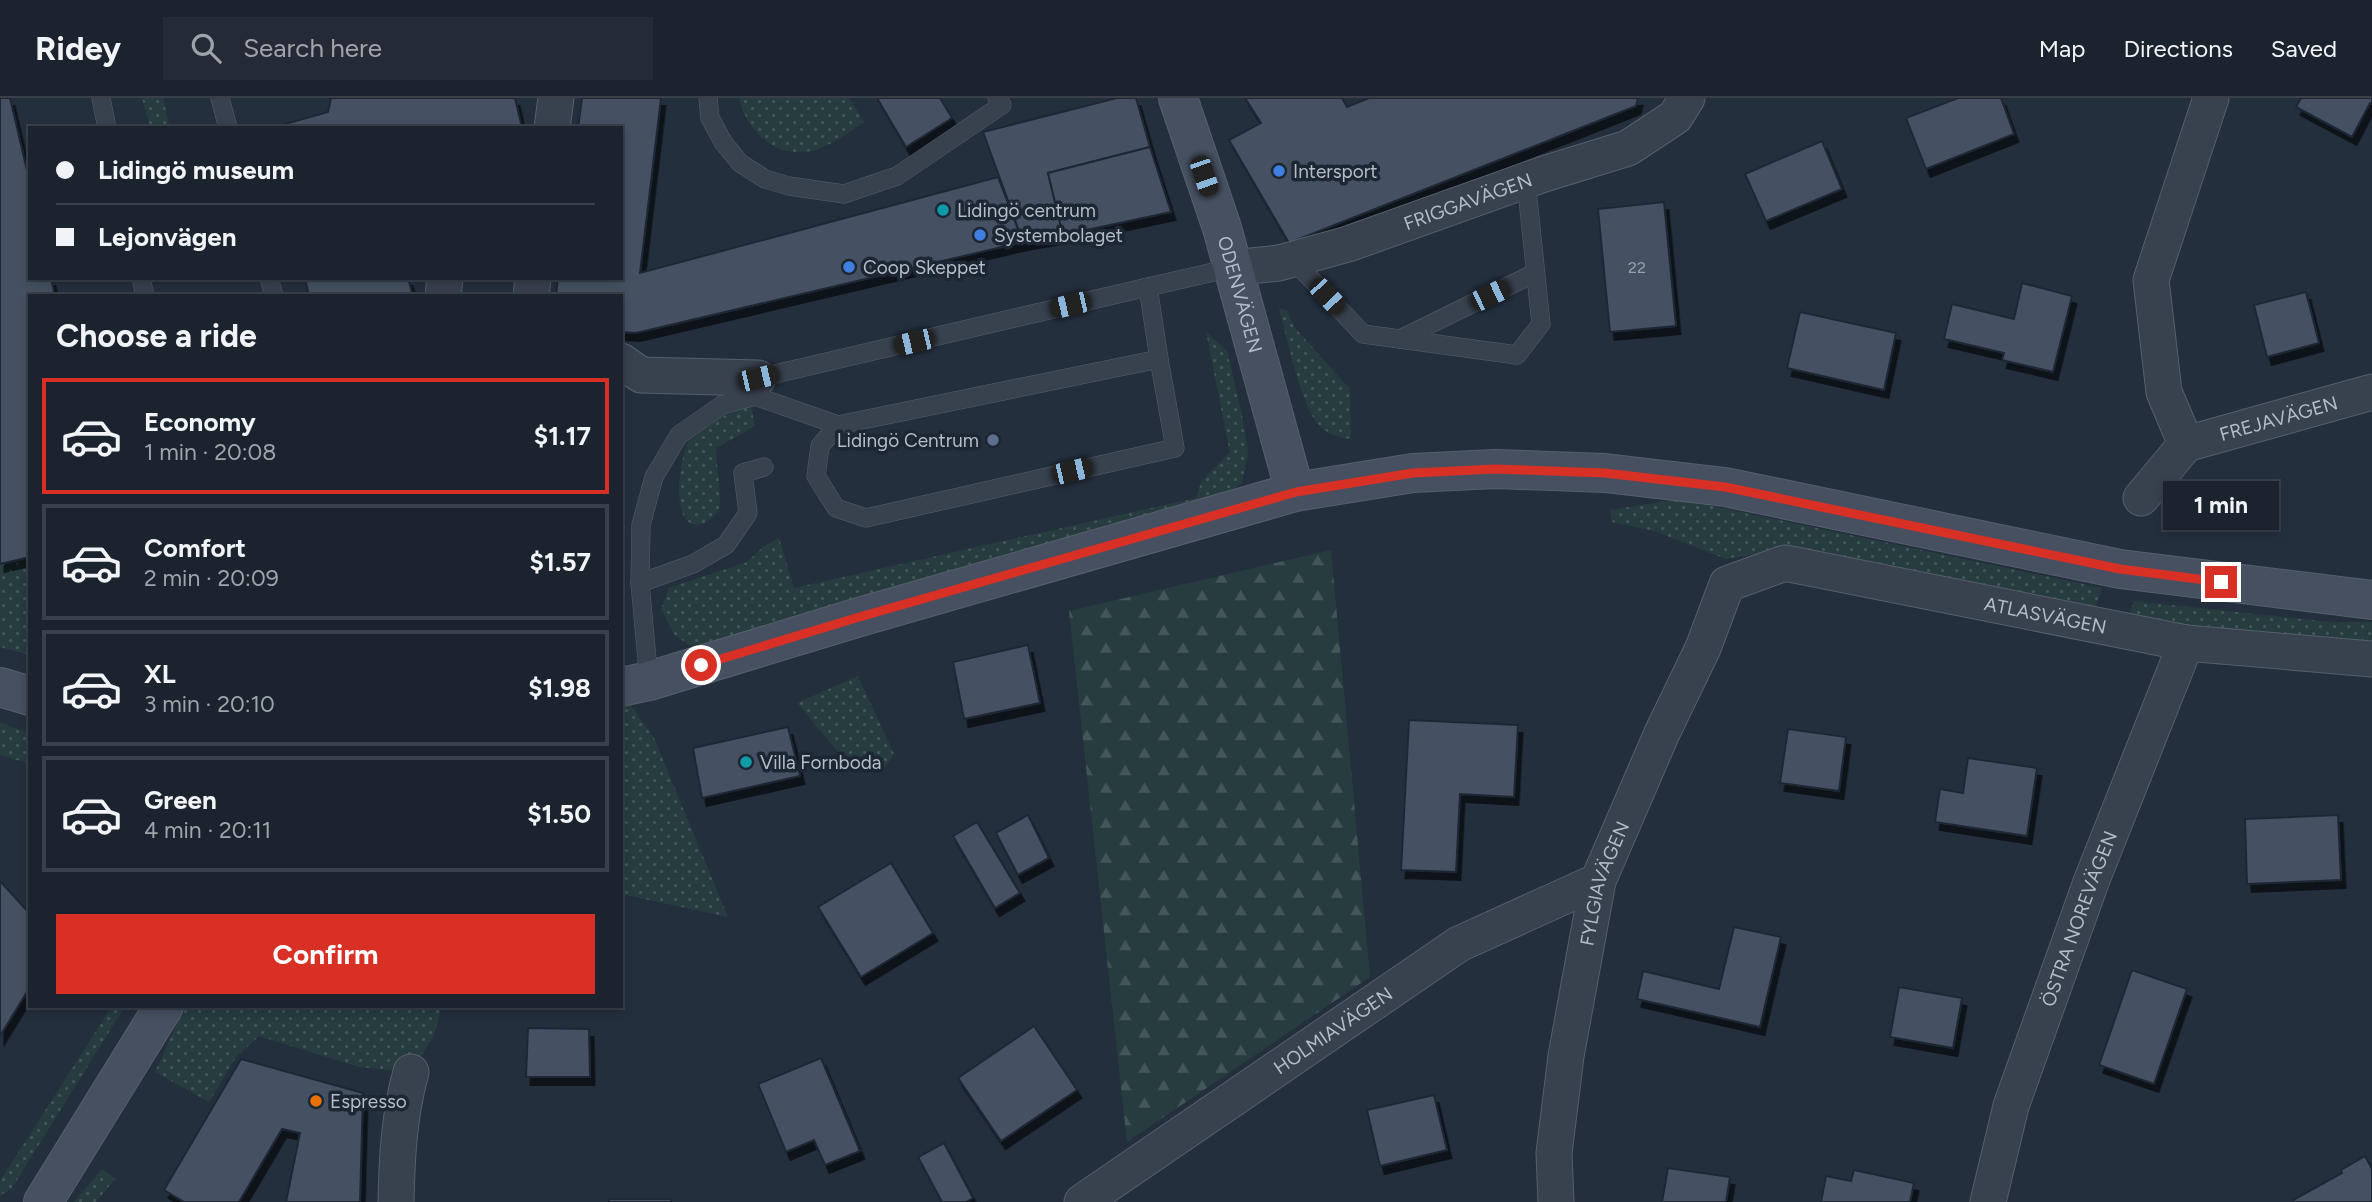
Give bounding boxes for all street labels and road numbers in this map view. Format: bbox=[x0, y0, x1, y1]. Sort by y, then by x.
street label: FRIGGAVÄGEN bbox=[1401, 168, 1535, 235]
street label: ODENVÄGEN bbox=[1213, 233, 1267, 355]
street label: FREJAVÄGEN bbox=[2217, 391, 2340, 446]
street label: ATLASVÄGEN bbox=[1982, 592, 2108, 639]
street label: FYLGIAVÄGEN bbox=[1575, 818, 1634, 948]
street label: ÖSTRA NOREVÄGEN bbox=[2036, 828, 2122, 1010]
street label: HOLMIAVÄGEN bbox=[1269, 982, 1397, 1079]

